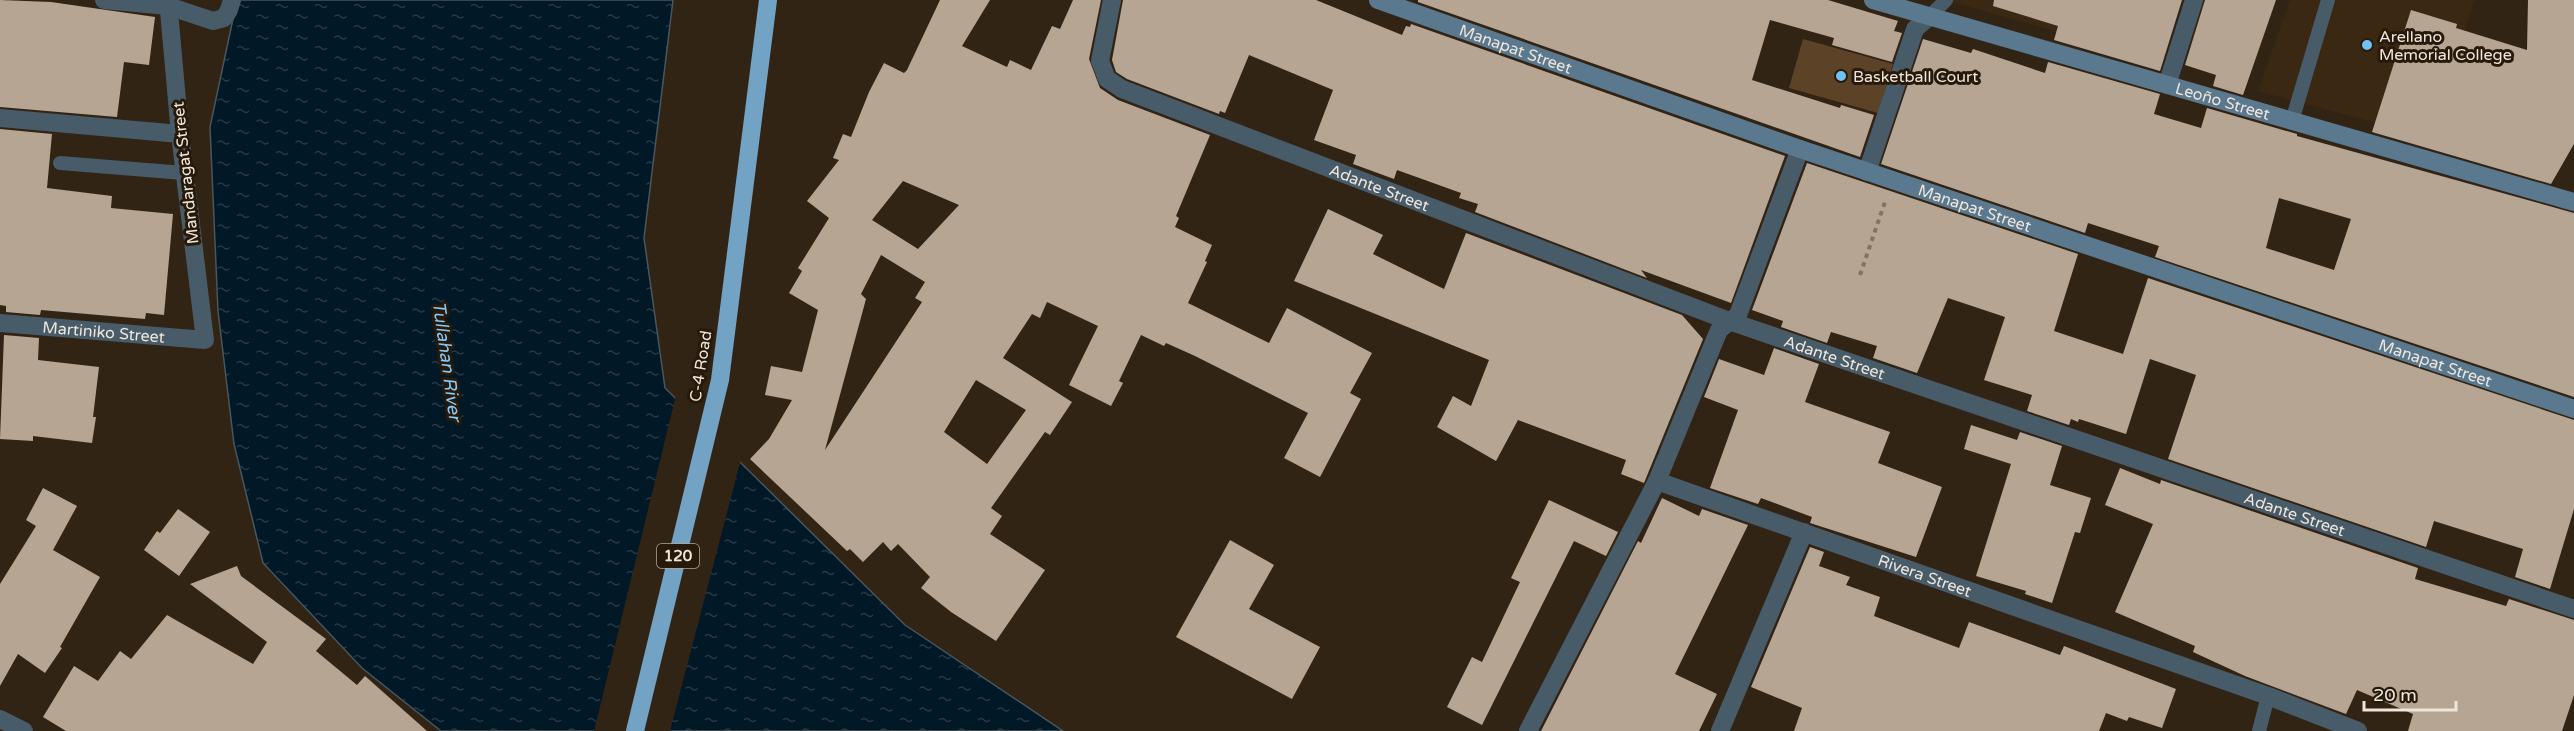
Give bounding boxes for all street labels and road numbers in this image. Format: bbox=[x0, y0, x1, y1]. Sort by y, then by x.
street label: Manapat Street bbox=[1456, 20, 1574, 79]
street label: Leoño Street bbox=[2173, 79, 2272, 125]
street label: Mandaragat Street bbox=[169, 101, 203, 245]
street label: Adante Street bbox=[1326, 160, 1432, 216]
street label: Manapat Street bbox=[1915, 180, 2034, 237]
street label: Martiniko Street bbox=[42, 318, 166, 348]
street label: C-4 Road bbox=[685, 329, 716, 403]
street label: Adante Street bbox=[1781, 331, 1888, 384]
street label: Manapat Street bbox=[2376, 335, 2494, 392]
street label: Adante Street bbox=[2241, 488, 2348, 541]
road number: 120 bbox=[657, 544, 699, 568]
street label: Rivera Street bbox=[1875, 551, 1974, 602]

